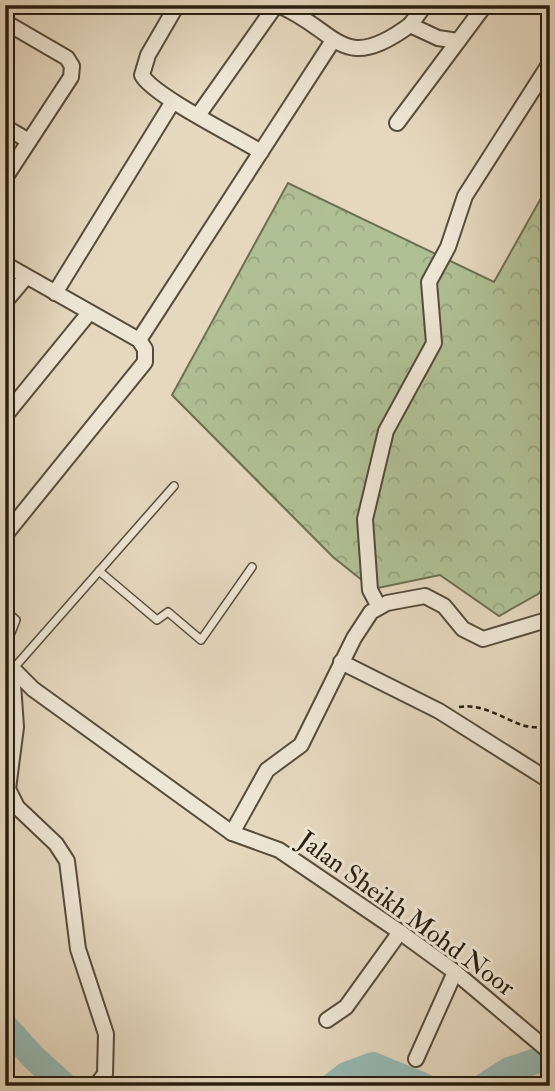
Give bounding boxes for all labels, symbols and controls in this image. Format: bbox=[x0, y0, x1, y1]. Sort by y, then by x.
street label: Jalan Sheikh Mohd Noor bbox=[291, 824, 521, 1004]

